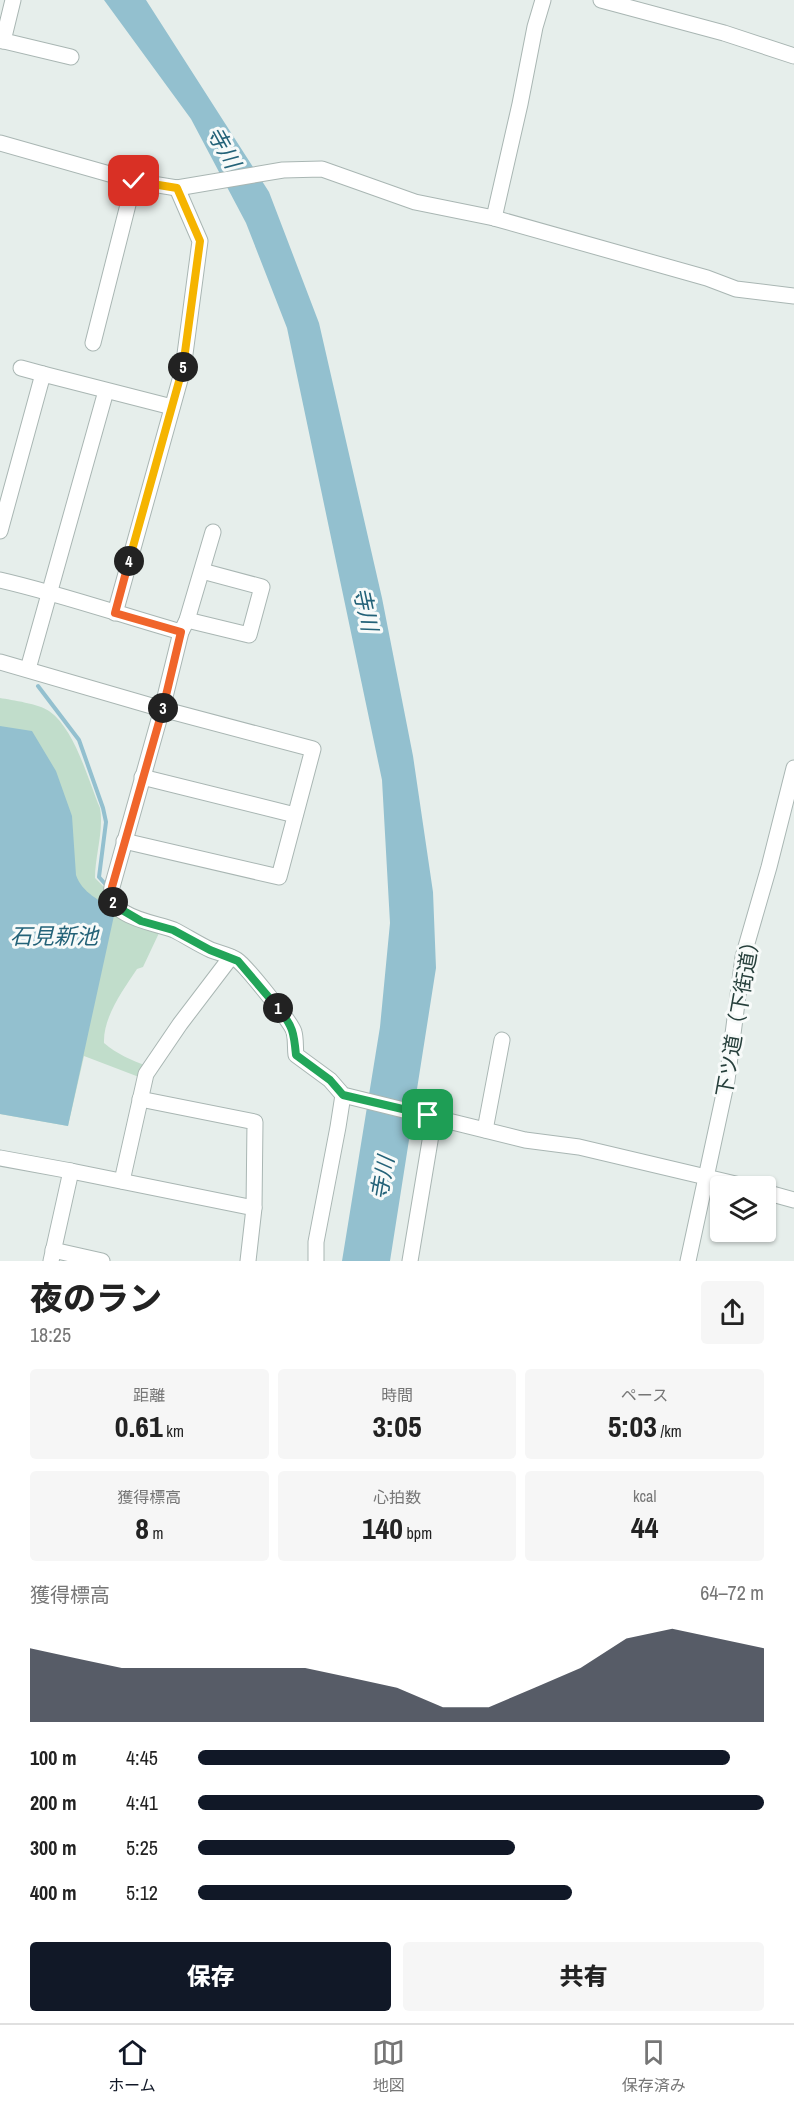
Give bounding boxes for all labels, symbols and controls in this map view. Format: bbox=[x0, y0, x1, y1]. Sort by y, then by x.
water label: 寺川 bbox=[200, 120, 249, 175]
pin bbox=[108, 155, 159, 206]
icon: check bbox=[117, 164, 150, 197]
pin: 5 bbox=[168, 352, 198, 382]
text: 5 bbox=[179, 356, 187, 378]
pin: 4 bbox=[114, 546, 144, 576]
text: 4 bbox=[125, 550, 133, 572]
water label: 寺川 bbox=[347, 584, 386, 636]
pin: 3 bbox=[148, 693, 178, 723]
text: 3 bbox=[159, 697, 167, 719]
pin: 2 bbox=[98, 887, 128, 917]
text: 2 bbox=[109, 891, 117, 913]
water label: 石見新池 bbox=[10, 921, 100, 951]
street label: 下ツ道（下街道） bbox=[709, 929, 767, 1099]
pin: 1 bbox=[263, 993, 293, 1023]
text: 1 bbox=[274, 997, 282, 1019]
pin bbox=[402, 1089, 453, 1140]
icon: arrive bbox=[411, 1098, 444, 1131]
water label: 寺川 bbox=[363, 1152, 401, 1202]
map controls bbox=[710, 1176, 776, 1242]
button: layers bbox=[710, 1176, 776, 1242]
text: 夜のラン bbox=[30, 1276, 162, 1320]
button: share bbox=[701, 1281, 764, 1344]
text: 18:25 bbox=[30, 1321, 71, 1348]
text: 距離 bbox=[133, 1384, 165, 1406]
text: 時間 bbox=[381, 1384, 413, 1406]
text: ペース bbox=[621, 1384, 668, 1406]
text: 0.61 bbox=[115, 1406, 163, 1446]
text: 3:05 bbox=[372, 1406, 422, 1446]
text: 5:03 bbox=[608, 1406, 657, 1446]
text: km bbox=[163, 1420, 184, 1442]
text: /km bbox=[657, 1420, 682, 1442]
text: kcal bbox=[633, 1485, 656, 1507]
text: 獲得標高 bbox=[117, 1486, 181, 1508]
text: 心拍数 bbox=[373, 1486, 421, 1508]
text: 44 bbox=[631, 1507, 658, 1547]
text: 8 bbox=[135, 1508, 149, 1548]
text: 140 bbox=[362, 1508, 403, 1548]
text: m bbox=[149, 1522, 163, 1544]
text: bpm bbox=[403, 1522, 432, 1544]
text: 64–72 m bbox=[700, 1579, 764, 1606]
text: 獲得標高 bbox=[30, 1581, 110, 1608]
text: 100 m bbox=[30, 1744, 77, 1771]
text: 4:45 bbox=[126, 1744, 158, 1771]
text: 200 m bbox=[30, 1789, 77, 1816]
text: 4:41 bbox=[126, 1789, 158, 1816]
text: 300 m bbox=[30, 1834, 77, 1861]
text: 5:25 bbox=[126, 1834, 158, 1861]
text: 400 m bbox=[30, 1879, 77, 1906]
text: 5:12 bbox=[126, 1879, 158, 1906]
button: 保存 bbox=[30, 1942, 391, 2011]
button: 共有 bbox=[403, 1942, 764, 2011]
tab: ホーム bbox=[108, 2036, 156, 2096]
tab: 地図 bbox=[372, 2036, 405, 2096]
tab: 保存済み bbox=[622, 2036, 686, 2096]

